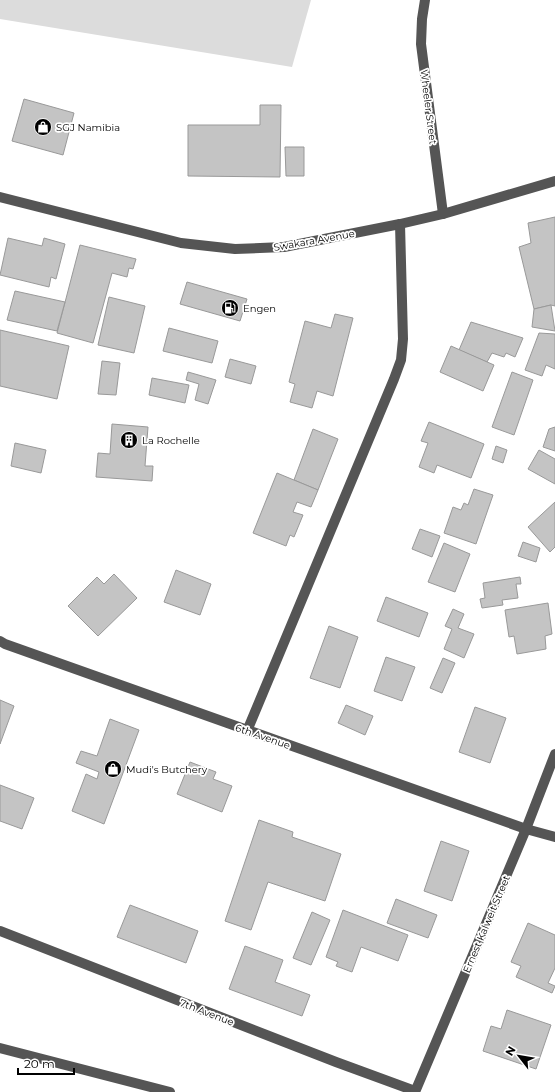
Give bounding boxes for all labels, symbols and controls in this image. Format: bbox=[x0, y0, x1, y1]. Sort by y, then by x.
street label: Wheeler Street bbox=[417, 69, 440, 145]
shop icon: SGJ Namibia bbox=[33, 117, 53, 137]
place label: SGJ Namibia bbox=[56, 121, 120, 134]
street label: Swakara Avenue bbox=[272, 227, 356, 254]
fuel station icon: Engen bbox=[220, 298, 240, 318]
place label: Engen bbox=[243, 302, 276, 315]
building icon: La Rochelle bbox=[119, 430, 139, 450]
place label: La Rochelle bbox=[142, 434, 200, 447]
street label: 6th Avenue bbox=[234, 721, 292, 752]
shop icon: Mudi's Butchery bbox=[103, 759, 123, 779]
place label: Mudi's Butchery bbox=[126, 763, 208, 776]
street label: Ernest Kalweit Street bbox=[460, 873, 513, 975]
street label: 7th Avenue bbox=[178, 996, 236, 1029]
north arrow bbox=[499, 1036, 539, 1076]
text: N bbox=[502, 1043, 519, 1058]
scale bar bbox=[18, 1050, 74, 1076]
text: 20 m bbox=[24, 1056, 55, 1071]

